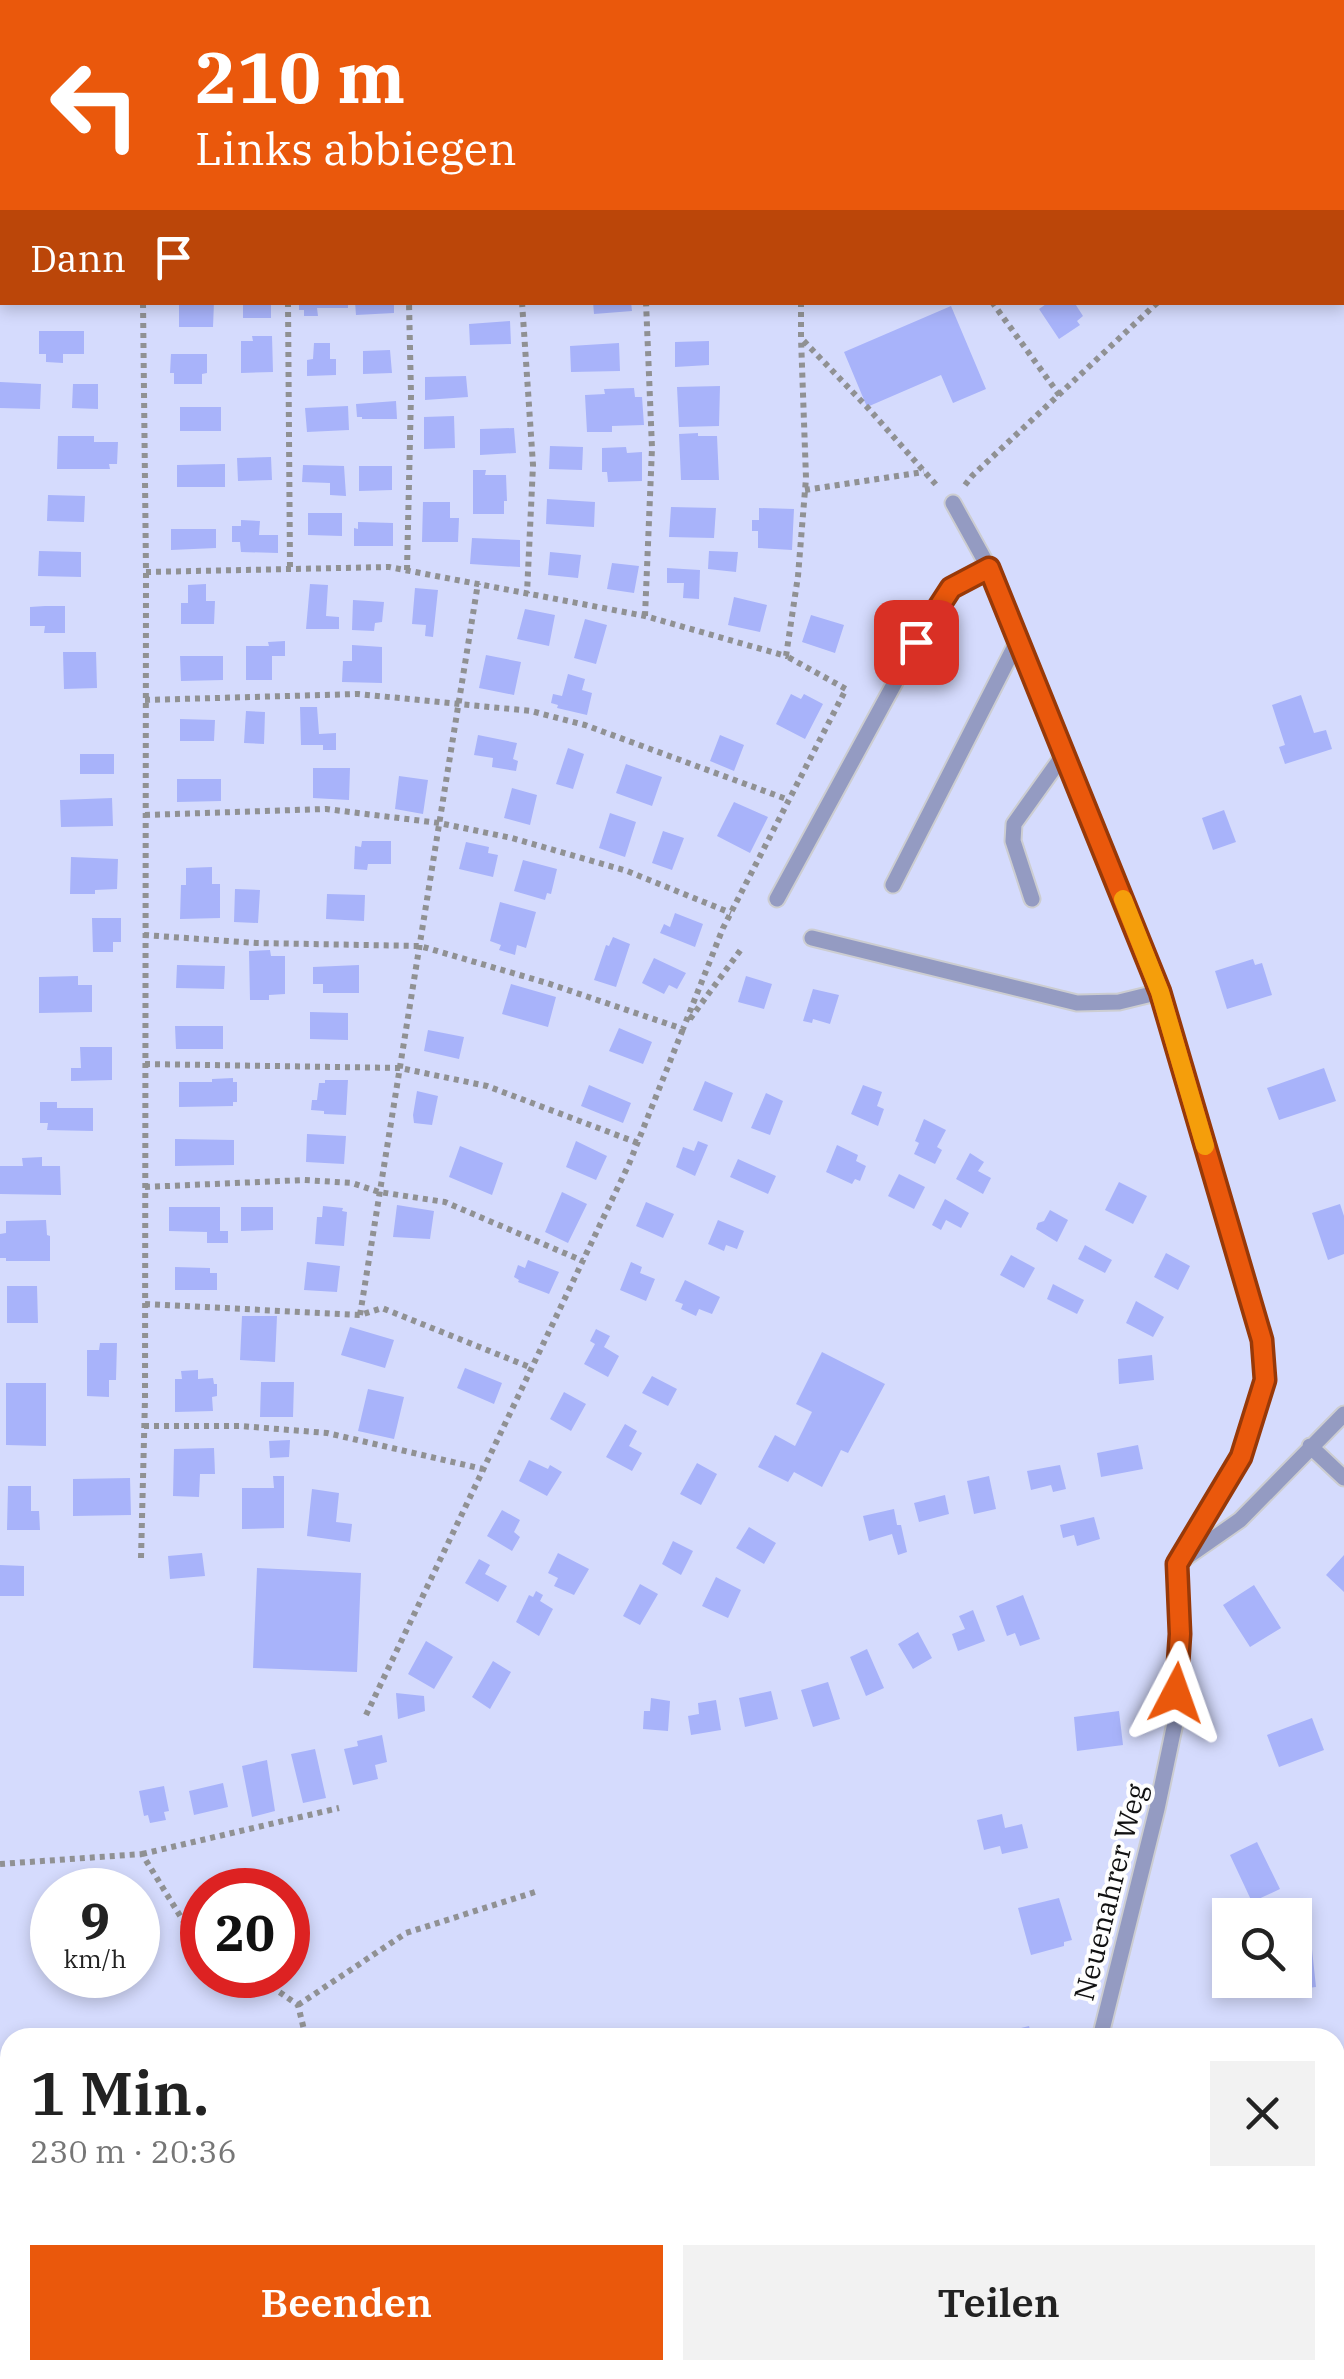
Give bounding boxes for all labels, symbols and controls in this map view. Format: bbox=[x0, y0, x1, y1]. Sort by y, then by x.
text: 210 m bbox=[195, 31, 405, 122]
icon: left bbox=[30, 40, 160, 170]
text: Links abbiegen bbox=[195, 119, 517, 177]
icon: arrive bbox=[146, 230, 201, 285]
text: Dann bbox=[30, 233, 126, 282]
pin bbox=[874, 600, 959, 685]
icon: arrive bbox=[889, 615, 944, 670]
position arrow bbox=[1124, 1641, 1228, 1745]
street label: Neuenahrer Weg bbox=[1065, 1780, 1154, 2004]
speed limit sign: 20 bbox=[180, 1868, 310, 1998]
text: 9 bbox=[80, 1888, 110, 1953]
map controls bbox=[1212, 1898, 1312, 1998]
button: search bbox=[1212, 1898, 1312, 1998]
text: km/h bbox=[63, 1942, 127, 1975]
text: 1 Min. bbox=[30, 2053, 209, 2132]
button: close bbox=[1210, 2061, 1315, 2166]
text: 230 m · 20:36 bbox=[30, 2130, 237, 2172]
button: Beenden bbox=[30, 2245, 663, 2360]
button: Teilen bbox=[683, 2245, 1315, 2360]

